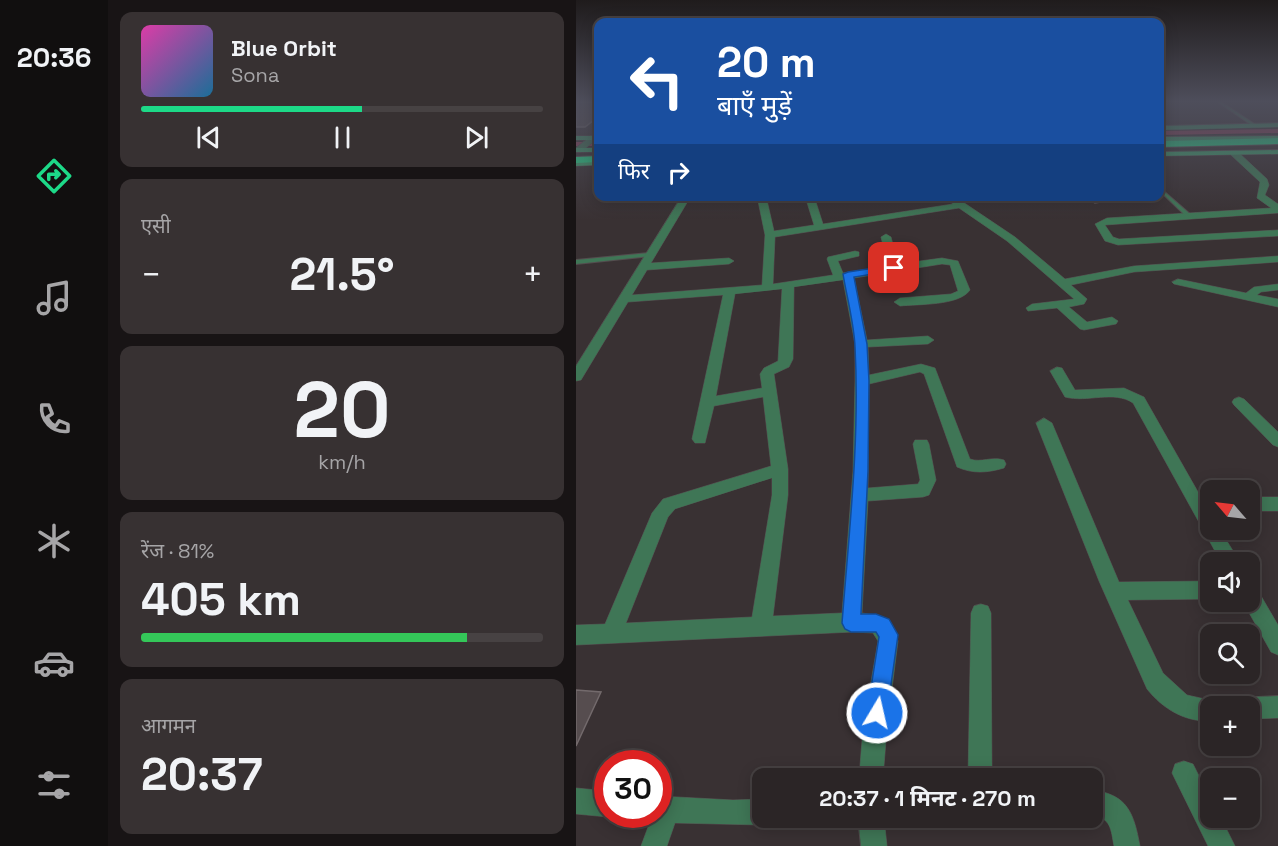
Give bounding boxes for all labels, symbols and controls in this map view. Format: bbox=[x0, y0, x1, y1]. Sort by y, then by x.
text: Blue Orbit bbox=[231, 34, 337, 62]
text: 20 m bbox=[717, 36, 816, 89]
text: 20:36 bbox=[17, 40, 91, 75]
icon: left bbox=[618, 42, 696, 120]
text: Sona bbox=[231, 62, 279, 88]
text: बाएँ मुड़ें bbox=[717, 88, 792, 123]
icon: previous bbox=[192, 121, 225, 154]
icon: pause bbox=[326, 121, 359, 154]
icon: next bbox=[460, 121, 493, 154]
icon: directions bbox=[33, 155, 75, 197]
icon: right bbox=[662, 156, 695, 189]
text: फिर bbox=[618, 157, 650, 185]
text: एसी bbox=[141, 213, 171, 239]
pin bbox=[868, 242, 919, 293]
text: 21.5° bbox=[289, 246, 395, 303]
icon: arrive bbox=[877, 251, 910, 284]
text: − bbox=[141, 254, 161, 296]
text: + bbox=[523, 254, 543, 296]
icon: music bbox=[33, 277, 75, 319]
text: 20 bbox=[294, 360, 390, 460]
icon: phone bbox=[33, 398, 75, 440]
text: km/h bbox=[318, 449, 366, 475]
north arrow bbox=[1200, 480, 1260, 540]
map controls bbox=[1200, 480, 1260, 828]
icon: climate bbox=[33, 520, 75, 562]
text: रेंज · 81% bbox=[141, 538, 214, 564]
button: sound bbox=[1200, 552, 1260, 612]
text: 405 km bbox=[141, 571, 301, 628]
button: search bbox=[1200, 624, 1260, 684]
icon: car bbox=[33, 642, 75, 684]
position arrow bbox=[845, 681, 909, 745]
button: + bbox=[1200, 696, 1260, 756]
text: आगमन bbox=[141, 713, 196, 739]
text: 20:37 bbox=[141, 746, 263, 803]
speed limit sign: 30 bbox=[594, 750, 672, 828]
icon: filters bbox=[33, 764, 75, 806]
button: − bbox=[1200, 768, 1260, 828]
text: 20:37 · 1 मिनट · 270 m bbox=[819, 784, 1036, 812]

